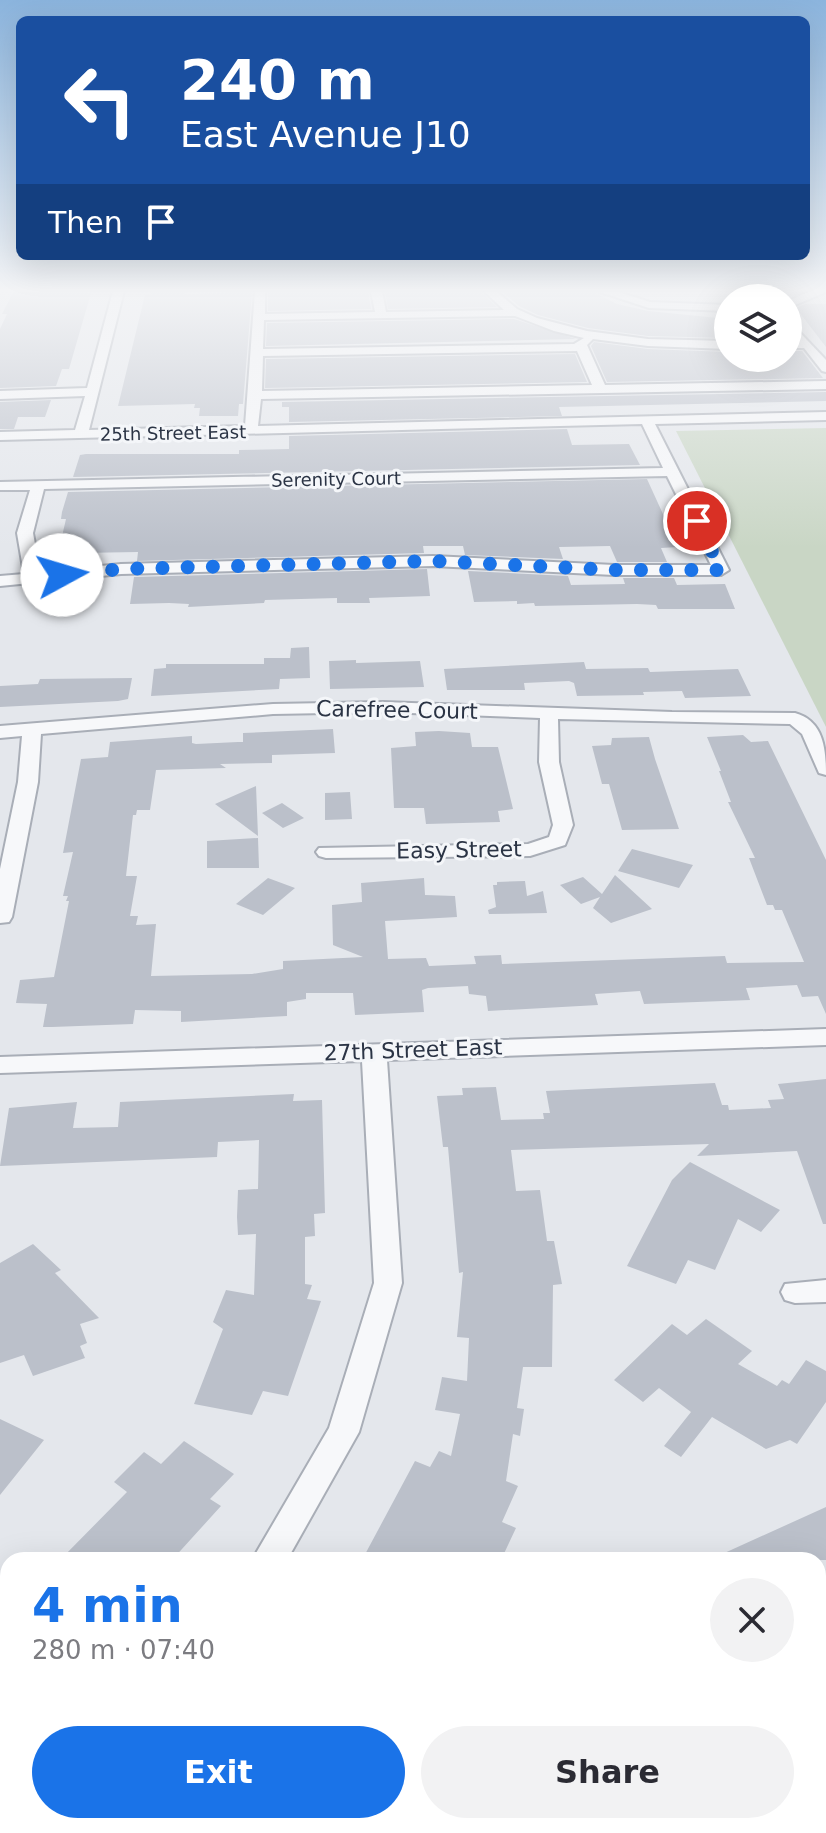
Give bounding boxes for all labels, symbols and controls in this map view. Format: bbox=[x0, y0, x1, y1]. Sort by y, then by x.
text: 240 m bbox=[180, 47, 375, 112]
icon: left bbox=[48, 48, 152, 152]
text: East Avenue J10 bbox=[180, 114, 471, 155]
icon: arrive bbox=[139, 200, 183, 244]
text: Then bbox=[48, 205, 123, 240]
map controls bbox=[714, 284, 802, 372]
button: layers bbox=[714, 284, 802, 372]
street label: 25th Street East bbox=[100, 421, 246, 445]
street label: Serenity Court bbox=[271, 467, 401, 491]
pin bbox=[663, 487, 731, 555]
icon: arrive bbox=[675, 499, 719, 543]
position arrow bbox=[20, 533, 104, 617]
street label: Carefree Court bbox=[316, 696, 478, 724]
street label: Easy Street bbox=[396, 836, 522, 864]
street label: 27th Street East bbox=[323, 1034, 503, 1066]
text: 4 min bbox=[32, 1577, 183, 1633]
button: close bbox=[710, 1578, 794, 1662]
text: 280 m · 07:40 bbox=[32, 1635, 215, 1665]
button: Exit bbox=[32, 1726, 405, 1818]
button: Share bbox=[421, 1726, 794, 1818]

